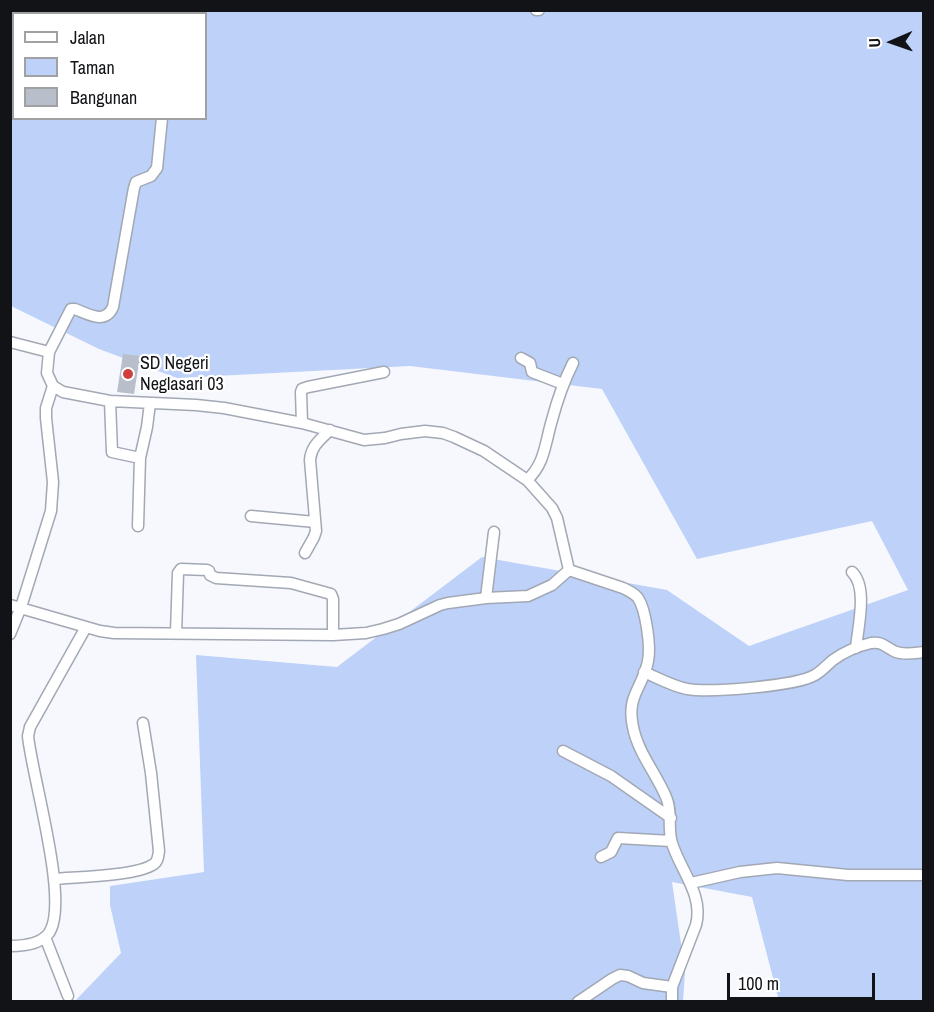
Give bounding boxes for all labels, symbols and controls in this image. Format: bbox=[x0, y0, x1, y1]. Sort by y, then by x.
legend bbox=[12, 12, 207, 120]
north arrow bbox=[862, 12, 922, 72]
text: Jalan bbox=[70, 25, 105, 50]
text: U bbox=[863, 38, 885, 48]
text: Taman bbox=[70, 55, 115, 80]
text: Bangunan bbox=[70, 85, 137, 110]
place label: SD Negeri Neglasari 03 bbox=[140, 353, 224, 395]
marker: SD Negeri Neglasari 03 bbox=[121, 367, 135, 381]
scale bar bbox=[730, 961, 878, 999]
text: 100 m bbox=[738, 971, 779, 996]

